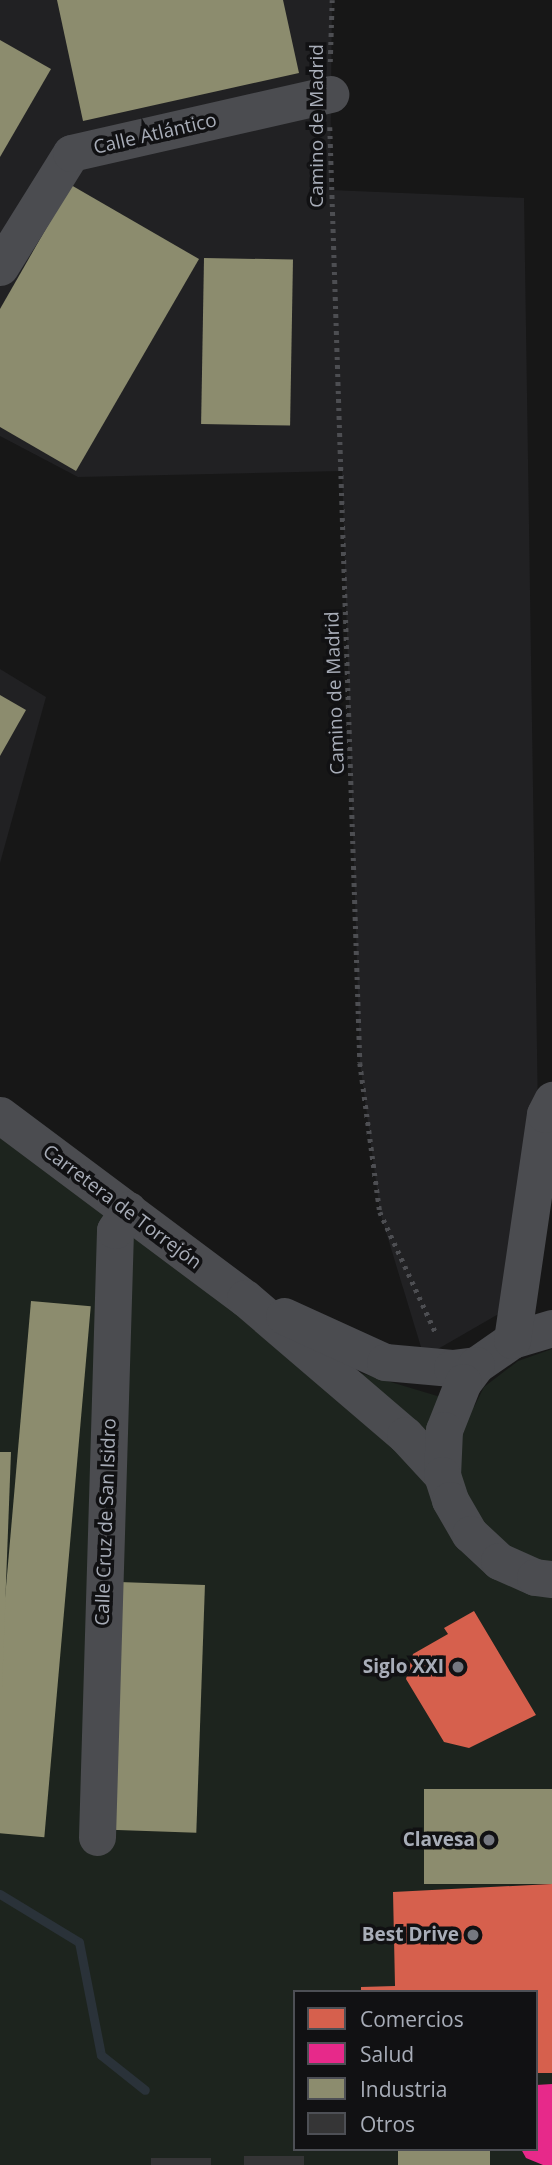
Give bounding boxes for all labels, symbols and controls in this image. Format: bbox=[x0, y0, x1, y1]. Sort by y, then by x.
street label: Camino de Madrid bbox=[306, 44, 328, 208]
street label: Calle Atlántico bbox=[91, 109, 219, 159]
street label: Camino de Madrid bbox=[321, 611, 349, 775]
street label: Carretera de Torrejón bbox=[38, 1140, 206, 1274]
street label: Calle Cruz de San Isidro bbox=[91, 1418, 121, 1626]
place label: Siglo XXI bbox=[363, 1656, 444, 1678]
marker: Siglo XXI bbox=[450, 1659, 466, 1675]
place label: Clavesa bbox=[403, 1829, 475, 1851]
marker: Clavesa bbox=[481, 1832, 497, 1848]
place label: Best Drive bbox=[362, 1924, 459, 1946]
marker: Best Drive bbox=[465, 1927, 481, 1943]
legend bbox=[293, 1990, 538, 2151]
text: Comercios bbox=[360, 2005, 464, 2033]
text: Salud bbox=[360, 2040, 414, 2068]
text: Industria bbox=[360, 2075, 448, 2103]
text: Otros bbox=[360, 2110, 415, 2138]

